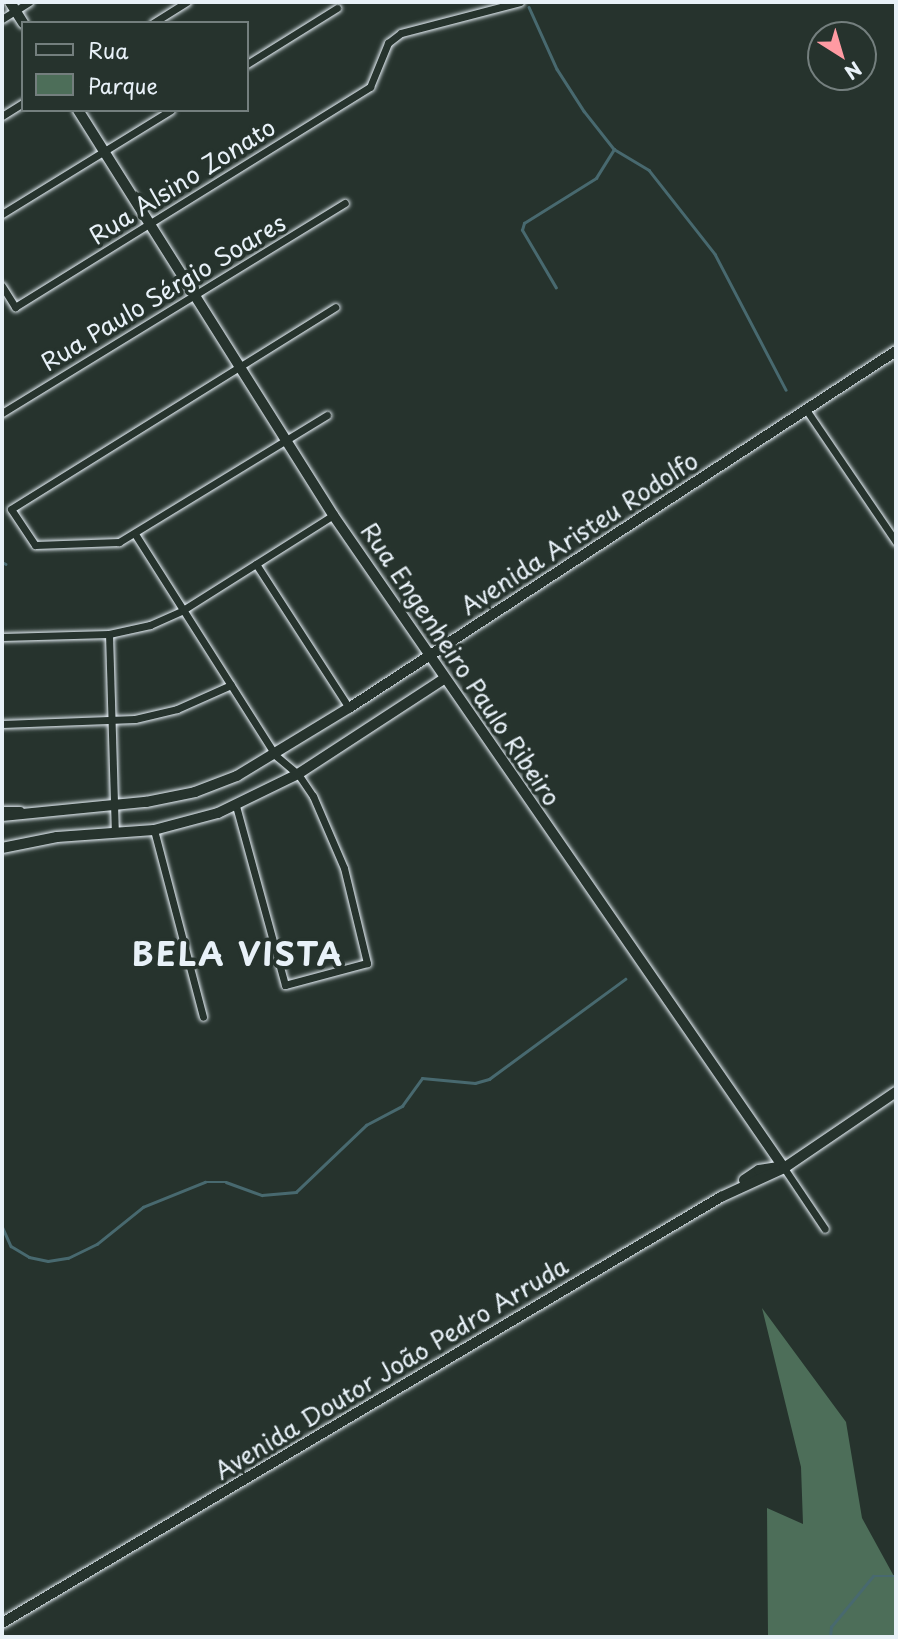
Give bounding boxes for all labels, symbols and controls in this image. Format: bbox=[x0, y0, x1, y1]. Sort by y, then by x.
legend bbox=[21, 21, 248, 112]
north arrow bbox=[807, 21, 877, 91]
text: Rua bbox=[88, 34, 128, 66]
text: N bbox=[839, 55, 868, 87]
text: Parque bbox=[88, 69, 158, 101]
street label: Rua Alsino Zonato bbox=[84, 112, 280, 250]
street label: Rua Paulo Sérgio Soares bbox=[35, 207, 291, 377]
street label: Avenida Aristeu Rodolfo bbox=[456, 446, 702, 620]
street label: Rua Engenheiro Paulo Ribeiro bbox=[355, 517, 567, 811]
district label: BELA VISTA bbox=[134, 934, 342, 972]
street label: Avenida Doutor João Pedro Arruda bbox=[209, 1251, 573, 1485]

